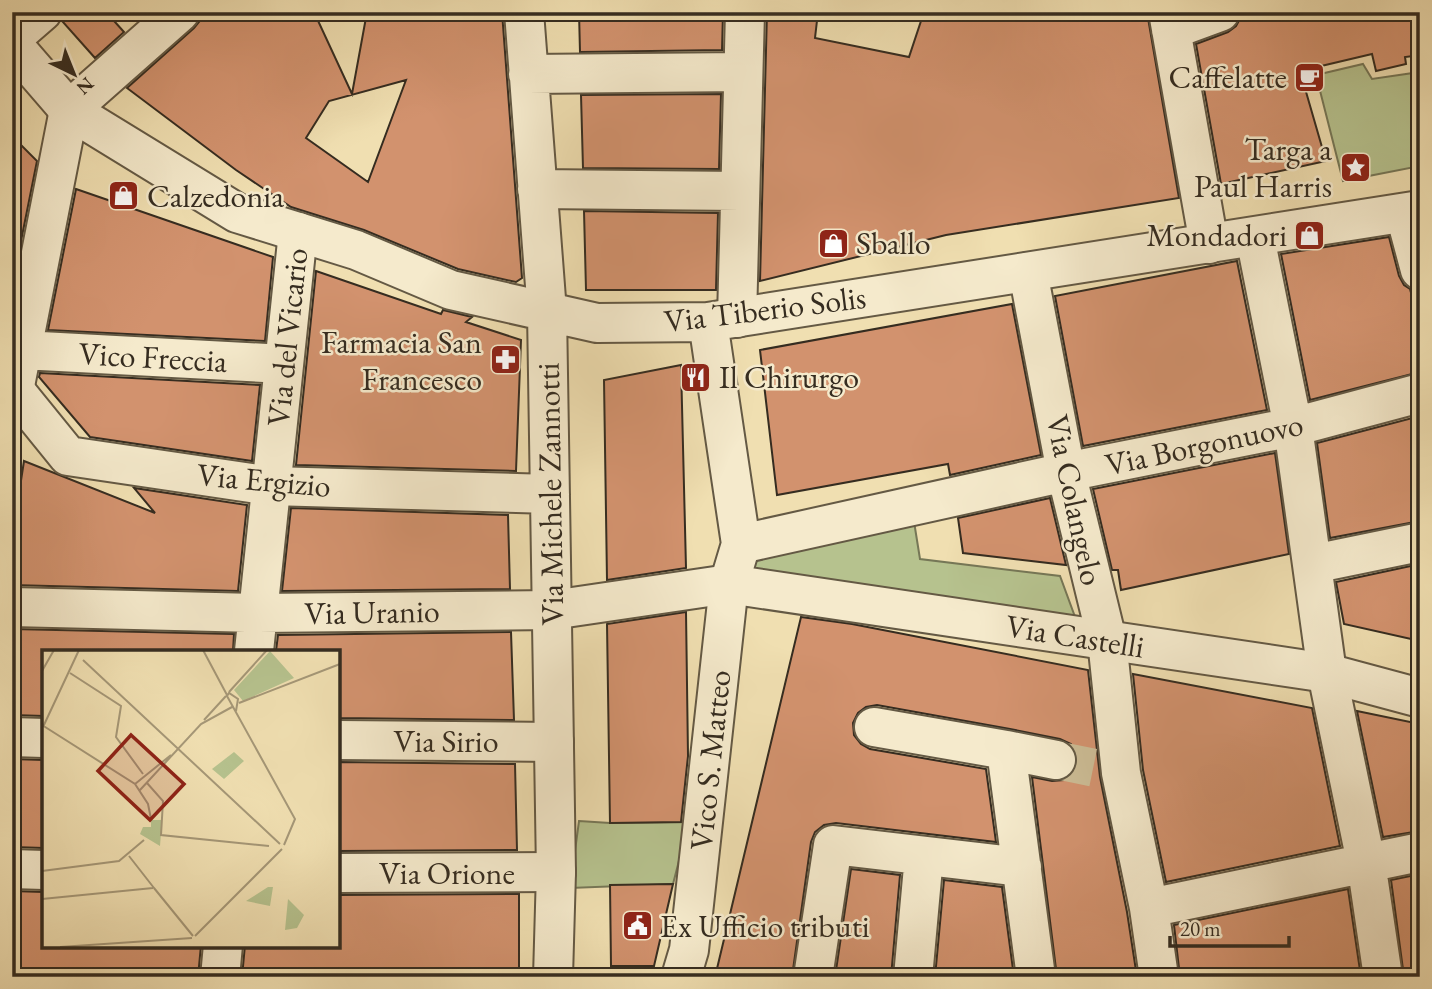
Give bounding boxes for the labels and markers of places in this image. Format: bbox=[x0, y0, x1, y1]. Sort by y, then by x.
place label: Caffelatte bbox=[1168, 56, 1287, 98]
cafe icon: Caffelatte bbox=[1293, 60, 1327, 94]
place label: Targa a Paul Harris bbox=[1194, 128, 1332, 207]
place icon: Targa a Paul Harris bbox=[1338, 150, 1372, 184]
place label: Calzedonia bbox=[147, 175, 284, 217]
shop icon: Calzedonia bbox=[107, 179, 141, 213]
place label: Mondadori bbox=[1147, 214, 1287, 256]
shop icon: Mondadori bbox=[1293, 218, 1327, 252]
place label: Sballo bbox=[856, 222, 931, 264]
shop icon: Sballo bbox=[816, 226, 850, 260]
place label: Farmacia San Francesco bbox=[321, 321, 482, 400]
pharmacy icon: Farmacia San Francesco bbox=[488, 343, 522, 377]
place label: Il Chirurgo bbox=[719, 356, 859, 398]
restaurant icon: Il Chirurgo bbox=[679, 360, 713, 394]
place label: Ex Ufficio tributi bbox=[660, 905, 870, 947]
public building icon: Ex Ufficio tributi bbox=[620, 909, 654, 943]

